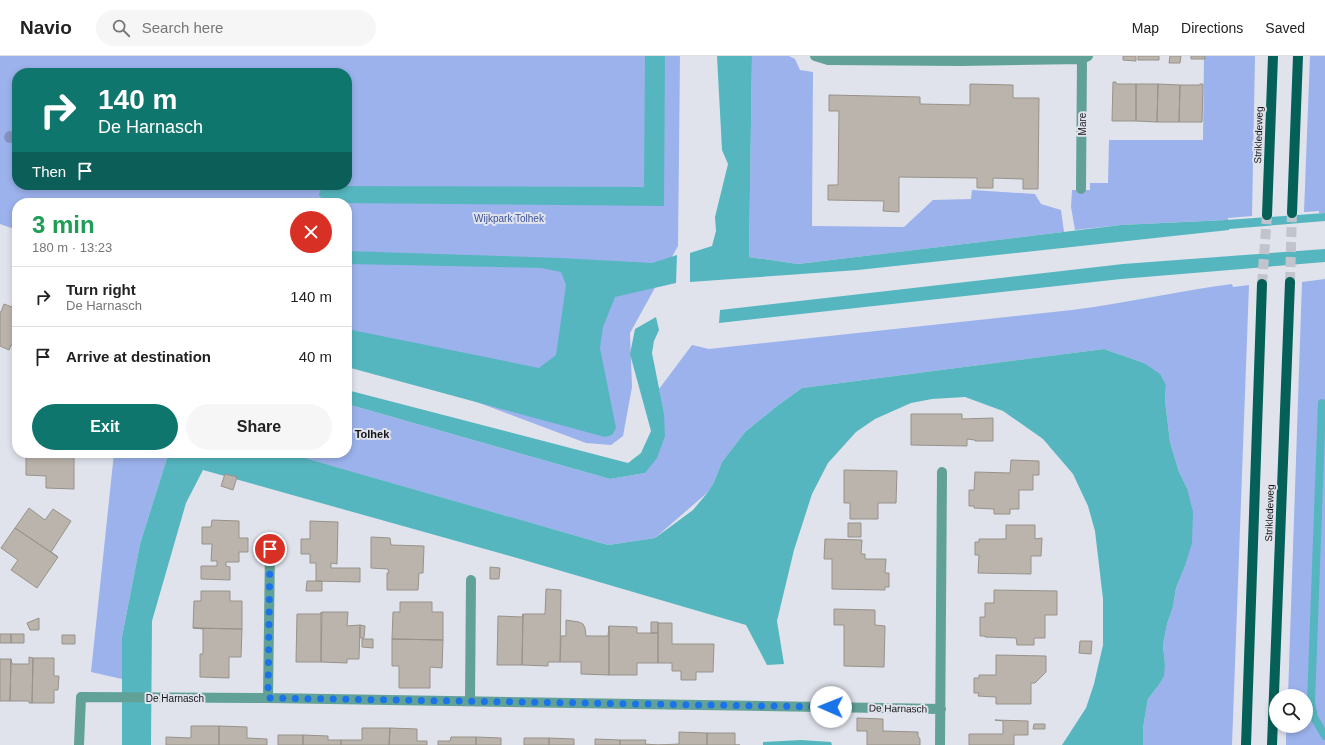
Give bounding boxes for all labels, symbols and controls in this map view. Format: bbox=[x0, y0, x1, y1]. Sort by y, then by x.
search box bbox=[96, 10, 376, 46]
text: Navio bbox=[20, 17, 72, 38]
icon: search bbox=[110, 17, 132, 39]
text: Search here bbox=[142, 19, 223, 36]
text: Map bbox=[1132, 20, 1159, 36]
text: Directions bbox=[1181, 20, 1243, 36]
text: Saved bbox=[1265, 20, 1305, 36]
icon: right bbox=[32, 84, 84, 136]
text: 140 m bbox=[98, 84, 177, 115]
street label: Strikledeweg bbox=[1252, 106, 1265, 164]
street label: Mare bbox=[1077, 112, 1088, 135]
text: De Harnasch bbox=[98, 117, 203, 137]
icon: arrive bbox=[74, 160, 96, 182]
text: Then bbox=[32, 163, 66, 180]
text: 3 min bbox=[32, 211, 95, 238]
button: close bbox=[290, 211, 332, 253]
park label: Wijkpark Tolhek bbox=[474, 213, 545, 224]
text: 180 m · 13:23 bbox=[32, 240, 112, 255]
text: Turn right bbox=[66, 281, 136, 298]
icon: right bbox=[32, 286, 54, 308]
text: 140 m bbox=[290, 288, 332, 305]
text: De Harnasch bbox=[66, 298, 142, 313]
icon: arrive bbox=[32, 346, 54, 368]
text: Arrive at destination bbox=[66, 348, 211, 365]
text: 40 m bbox=[299, 348, 332, 365]
button: Exit bbox=[32, 404, 178, 450]
button: Share bbox=[186, 404, 332, 450]
district label: Tolhek bbox=[355, 428, 390, 440]
street label: Strikledeweg bbox=[1263, 484, 1276, 542]
pin bbox=[253, 532, 287, 566]
icon: arrive bbox=[259, 538, 281, 560]
position arrow bbox=[810, 686, 852, 728]
map controls bbox=[1269, 689, 1313, 733]
button: search bbox=[1269, 689, 1313, 733]
street label: De Harnasch bbox=[146, 693, 204, 704]
street label: De Harnasch bbox=[869, 702, 927, 715]

